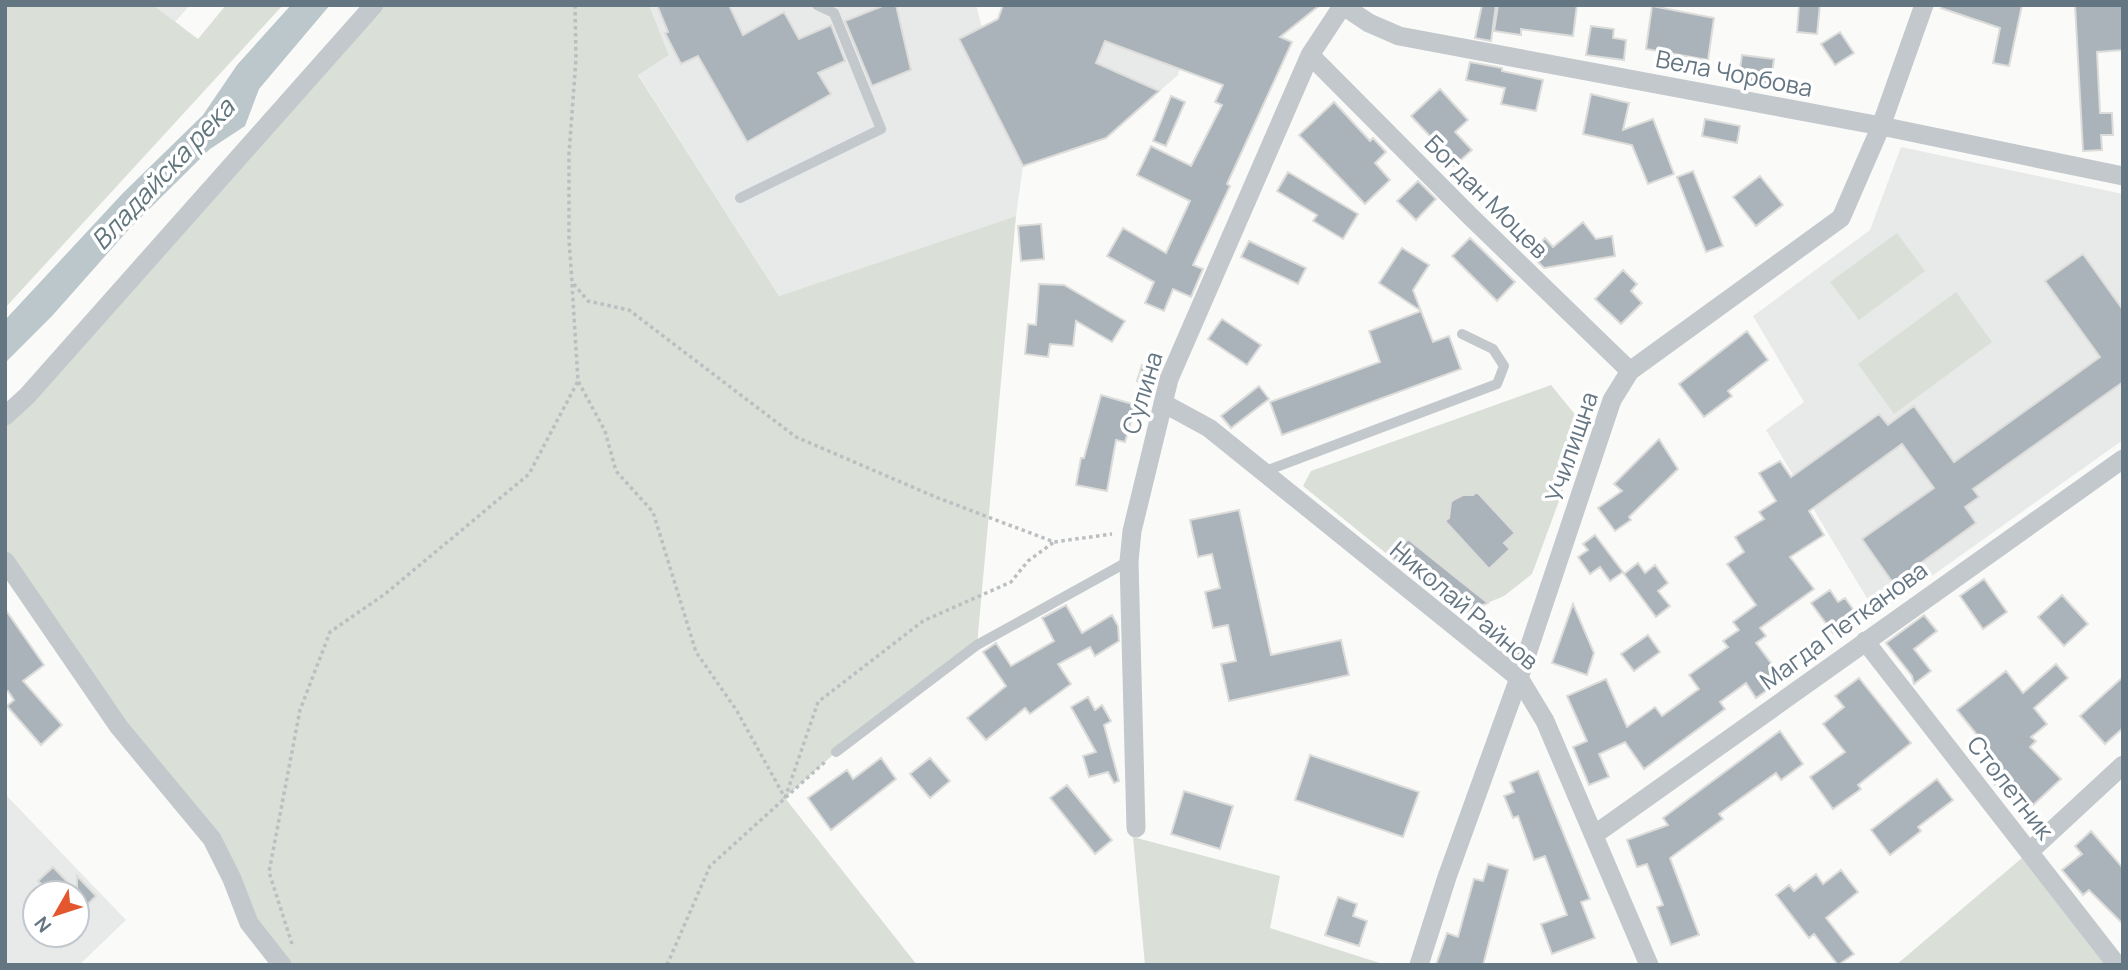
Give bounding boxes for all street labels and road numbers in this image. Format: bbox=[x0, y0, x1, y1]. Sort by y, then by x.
street label: Вела Чорбова bbox=[1653, 41, 1815, 104]
street label: Богдан Моцев bbox=[1418, 127, 1556, 265]
street label: Сулина bbox=[1113, 347, 1170, 438]
street label: Училищна bbox=[1536, 387, 1605, 506]
street label: Николай Райнов bbox=[1384, 533, 1546, 677]
street label: Магда Петканова bbox=[1753, 553, 1933, 697]
street label: Столетник bbox=[1960, 729, 2063, 847]

